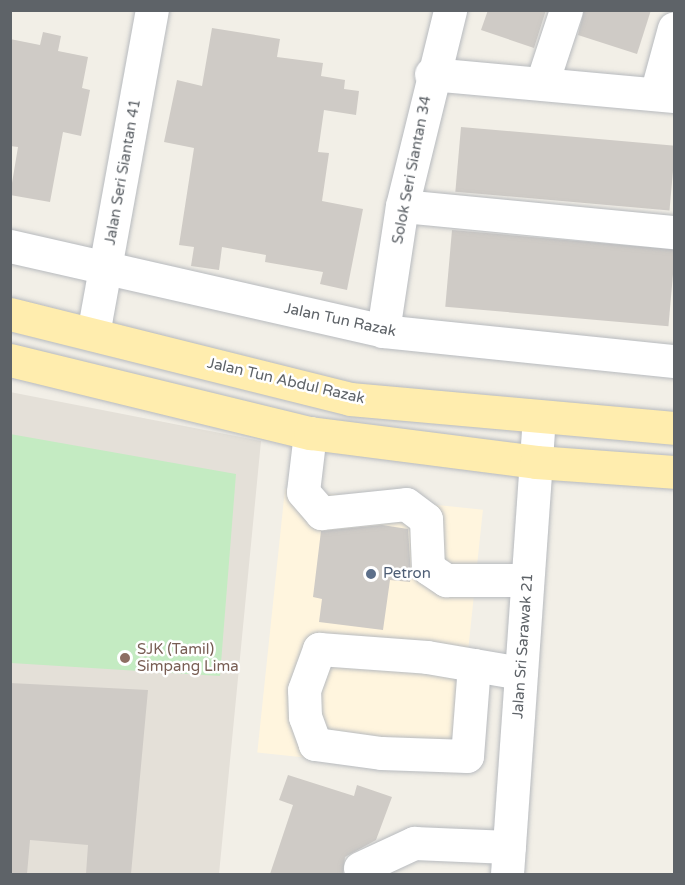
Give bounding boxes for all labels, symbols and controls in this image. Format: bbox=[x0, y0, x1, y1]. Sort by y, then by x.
street label: Solok Seri Siantan 34 bbox=[389, 94, 435, 246]
street label: Jalan Seri Siantan 41 bbox=[101, 98, 145, 246]
street label: Jalan Tun Razak bbox=[282, 299, 398, 341]
street label: Jalan Tun Abdul Razak bbox=[206, 354, 366, 408]
place label: Petron bbox=[383, 565, 431, 583]
marker: Petron bbox=[364, 567, 378, 581]
street label: Jalan Sri Sarawak 21 bbox=[509, 573, 537, 719]
place label: SJK (Tamil) Simpang Lima bbox=[137, 640, 239, 675]
marker: SJK (Tamil) Simpang Lima bbox=[118, 651, 132, 665]

